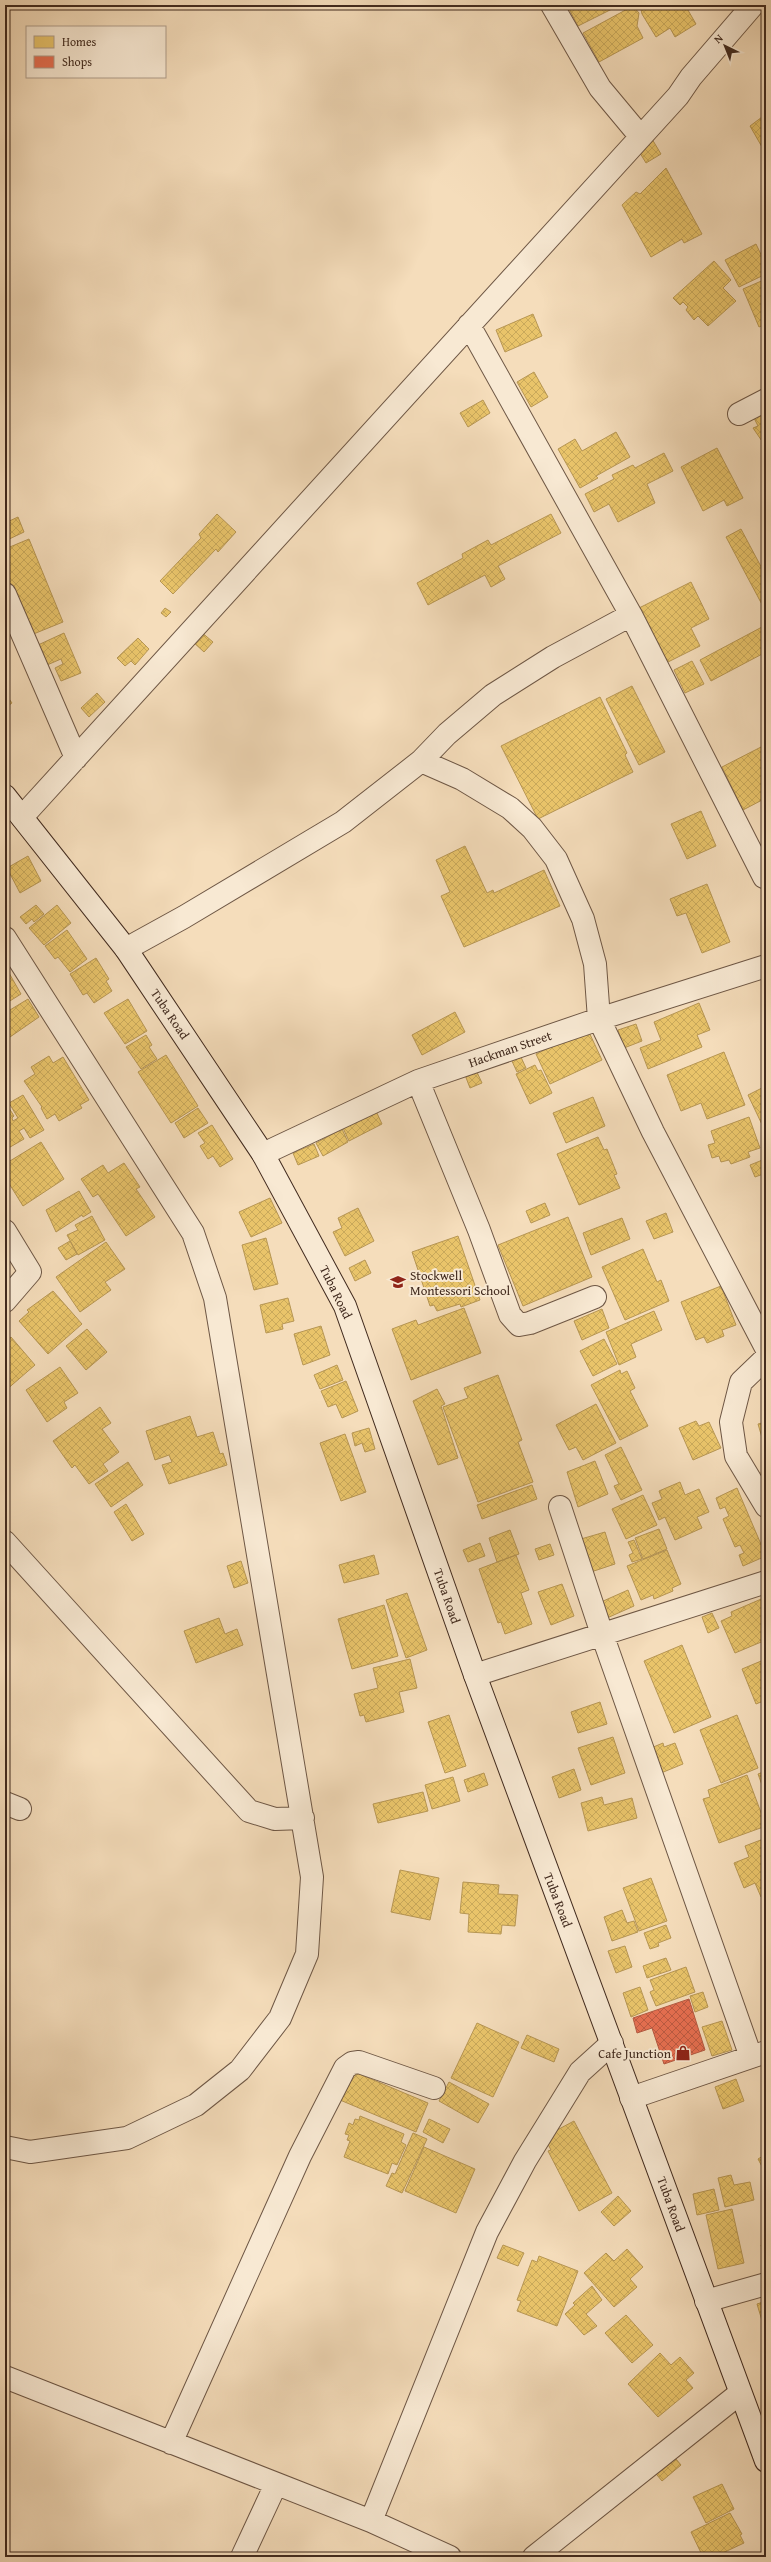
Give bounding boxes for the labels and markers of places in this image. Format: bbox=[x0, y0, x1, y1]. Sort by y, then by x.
place label: Stockwell Montessori School bbox=[410, 1266, 511, 1300]
school or university icon: Stockwell Montessori School bbox=[389, 1273, 407, 1291]
place label: Cafe Junction bbox=[598, 2044, 672, 2063]
shop icon: Cafe Junction bbox=[674, 2044, 692, 2062]

